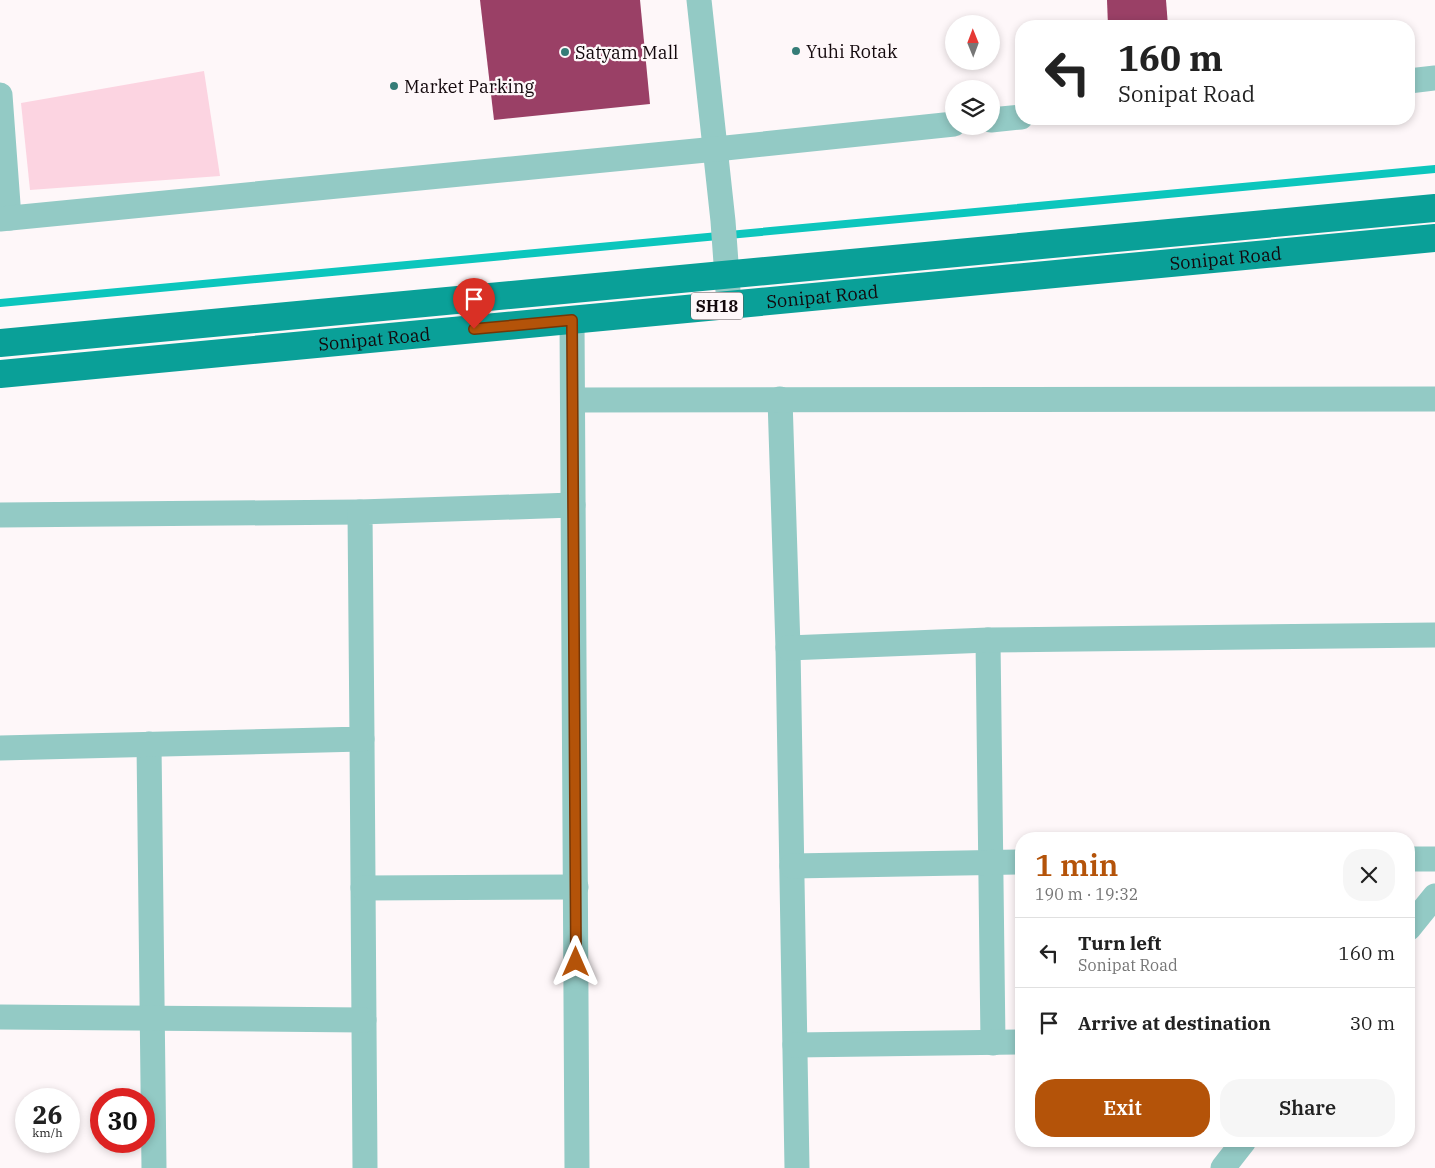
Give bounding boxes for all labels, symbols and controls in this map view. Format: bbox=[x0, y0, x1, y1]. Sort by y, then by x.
north arrow bbox=[945, 15, 1000, 70]
map controls bbox=[945, 15, 1000, 135]
text: 160 m bbox=[1118, 35, 1223, 81]
place label: Yuhi Rotak bbox=[806, 40, 898, 63]
icon: left bbox=[1035, 40, 1100, 105]
place label: Satyam Mall bbox=[575, 41, 678, 64]
marker: Yuhi Rotak bbox=[790, 45, 802, 57]
marker: Satyam Mall bbox=[559, 46, 571, 58]
place label: Market Parking bbox=[404, 75, 534, 98]
text: Sonipat Road bbox=[1118, 79, 1255, 108]
marker: Market Parking bbox=[388, 80, 400, 92]
button: layers bbox=[945, 80, 1000, 135]
street label: Sonipat Road bbox=[1169, 241, 1283, 275]
pin bbox=[453, 278, 495, 329]
street label: Sonipat Road bbox=[765, 279, 879, 313]
icon: arrive bbox=[460, 285, 488, 313]
road number: SH18 bbox=[691, 292, 743, 320]
street label: Sonipat Road bbox=[317, 322, 431, 355]
text: 1 min bbox=[1035, 845, 1118, 884]
button: close bbox=[1343, 849, 1395, 901]
text: 190 m · 19:32 bbox=[1035, 884, 1138, 904]
text: Turn left bbox=[1078, 931, 1161, 955]
position arrow bbox=[549, 935, 601, 987]
icon: left bbox=[1035, 939, 1063, 967]
text: 160 m bbox=[1338, 941, 1395, 965]
text: Sonipat Road bbox=[1078, 955, 1178, 975]
icon: arrive bbox=[1035, 1009, 1063, 1037]
text: Arrive at destination bbox=[1078, 1011, 1271, 1035]
text: 30 m bbox=[1350, 1011, 1395, 1035]
button: Exit bbox=[1035, 1079, 1210, 1137]
button: Share bbox=[1220, 1079, 1395, 1137]
speed limit sign: 30 bbox=[90, 1088, 155, 1153]
text: 26 bbox=[32, 1098, 63, 1131]
text: km/h bbox=[32, 1125, 63, 1140]

